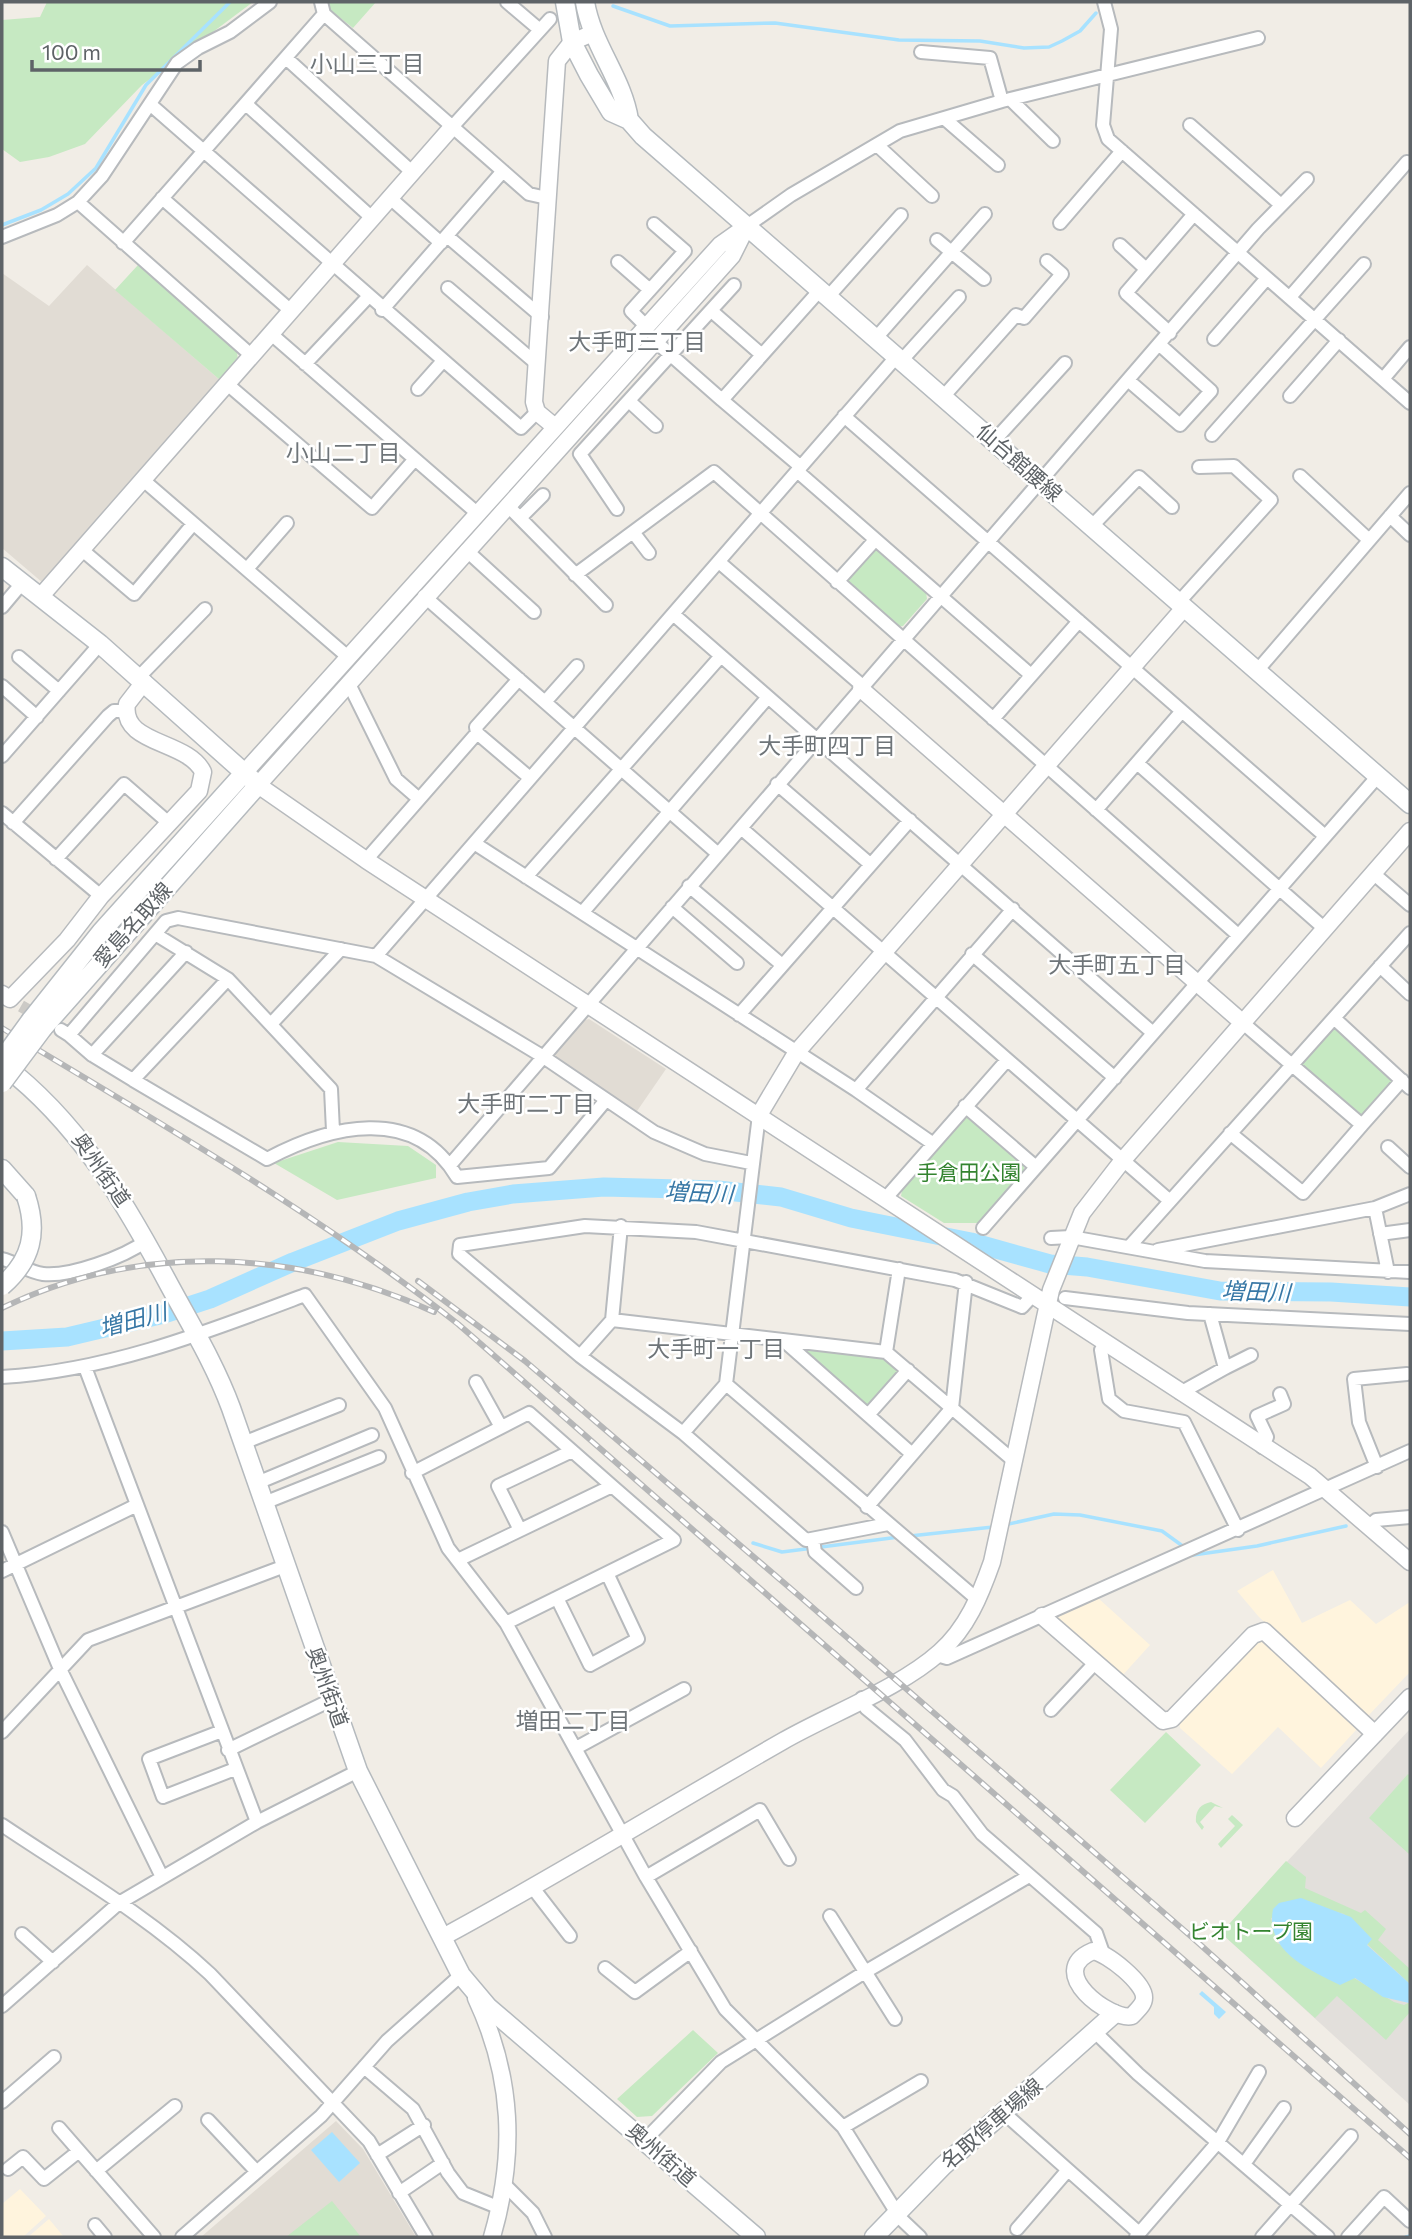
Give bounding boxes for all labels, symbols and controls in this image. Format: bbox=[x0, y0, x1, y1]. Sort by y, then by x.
scale bar bbox=[32, 28, 200, 72]
text: 100 m bbox=[42, 39, 101, 64]
district label: 小山三丁目 bbox=[310, 49, 425, 77]
district label: 大手町三丁目 bbox=[568, 327, 706, 355]
street label: 仙台館腰線 bbox=[972, 418, 1068, 506]
district label: 小山二丁目 bbox=[286, 438, 401, 466]
district label: 大手町四丁目 bbox=[758, 731, 896, 759]
street label: 愛島名取線 bbox=[87, 877, 176, 971]
district label: 大手町五丁目 bbox=[1048, 950, 1186, 978]
district label: 大手町二丁目 bbox=[457, 1089, 595, 1117]
street label: 奥州街道 bbox=[68, 1128, 137, 1211]
park label: 手倉田公園 bbox=[917, 1159, 1022, 1184]
water label: 増田川 bbox=[664, 1176, 737, 1208]
water label: 増田川 bbox=[1221, 1276, 1294, 1306]
water label: 増田川 bbox=[96, 1296, 173, 1341]
district label: 大手町一丁目 bbox=[647, 1334, 785, 1362]
street label: 奥州街道 bbox=[302, 1643, 355, 1730]
district label: 増田二丁目 bbox=[516, 1706, 631, 1734]
park label: ビオトープ園 bbox=[1189, 1918, 1313, 1943]
street label: 名取停車場線 bbox=[935, 2072, 1047, 2174]
street label: 奥州街道 bbox=[622, 2117, 702, 2191]

